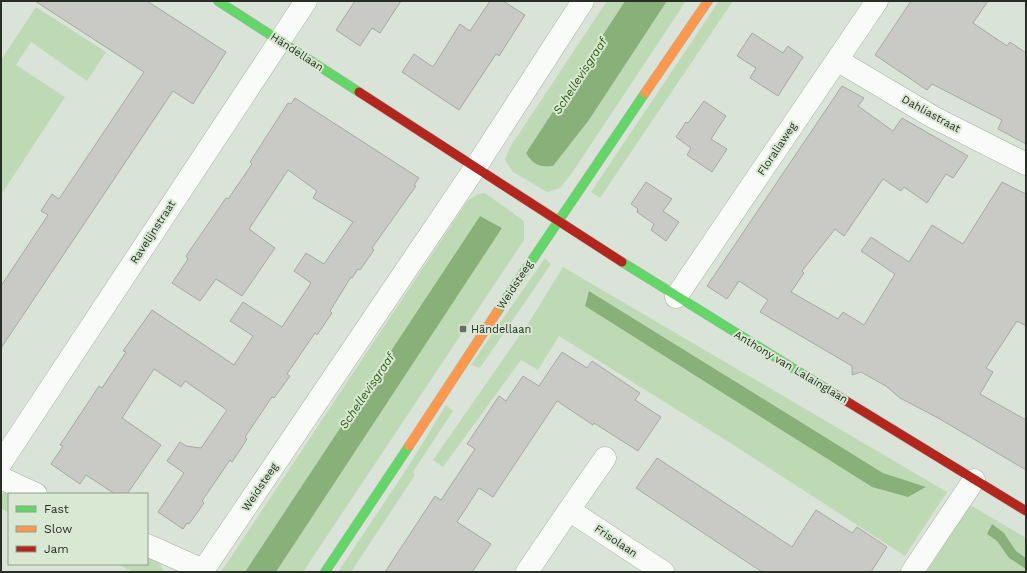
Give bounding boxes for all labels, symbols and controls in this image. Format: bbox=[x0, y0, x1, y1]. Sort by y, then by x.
street label: Händellaan bbox=[268, 30, 326, 74]
water label: Schellevisgraaf bbox=[550, 34, 611, 117]
street label: Dahliastraat bbox=[899, 93, 963, 136]
street label: Floraliaweg bbox=[755, 120, 799, 178]
street label: Ravelijnstraat bbox=[128, 198, 179, 266]
street label: Weidsteeg bbox=[494, 258, 536, 312]
place label: Händellaan bbox=[471, 323, 531, 336]
marker: Händellaan bbox=[458, 324, 468, 334]
street label: Anthony van Lalainglaan bbox=[732, 328, 850, 406]
water label: Schellevisgraaf bbox=[336, 349, 398, 432]
street label: Weidsteeg bbox=[239, 460, 281, 514]
legend bbox=[8, 493, 148, 565]
text: Fast bbox=[44, 502, 69, 516]
text: Slow bbox=[44, 522, 72, 536]
street label: Frisolaan bbox=[592, 522, 640, 560]
text: Jam bbox=[44, 542, 69, 556]

